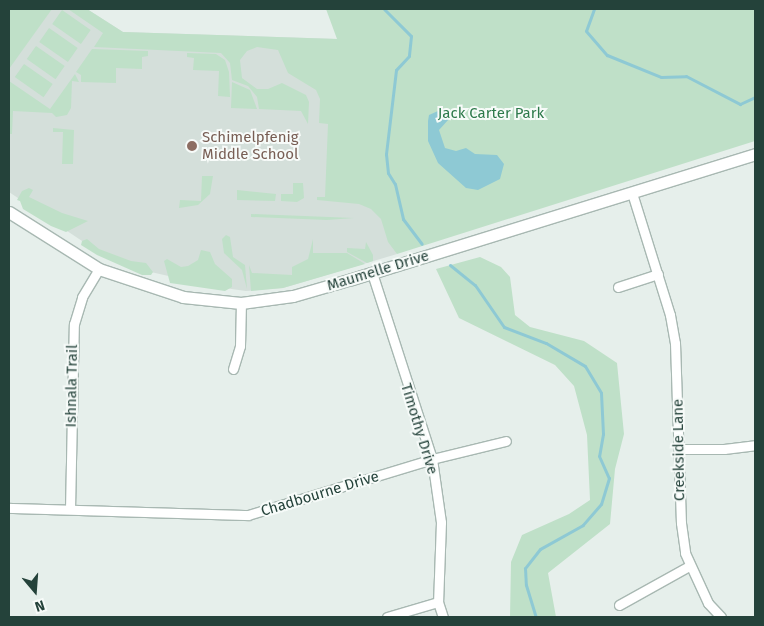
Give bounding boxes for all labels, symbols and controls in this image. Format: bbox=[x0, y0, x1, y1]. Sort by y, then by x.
park label: Jack Carter Park bbox=[438, 105, 544, 123]
place label: Schimelpfenig Middle School bbox=[202, 128, 299, 163]
marker: Schimelpfenig Middle School bbox=[186, 140, 198, 152]
street label: Maumelle Drive bbox=[325, 247, 431, 295]
street label: Ishnala Trail bbox=[62, 344, 82, 428]
street label: Timothy Drive bbox=[397, 381, 441, 477]
street label: Creekside Lane bbox=[669, 399, 689, 501]
street label: Chadbourne Drive bbox=[259, 467, 381, 521]
north arrow bbox=[10, 566, 60, 616]
text: N bbox=[33, 596, 47, 615]

